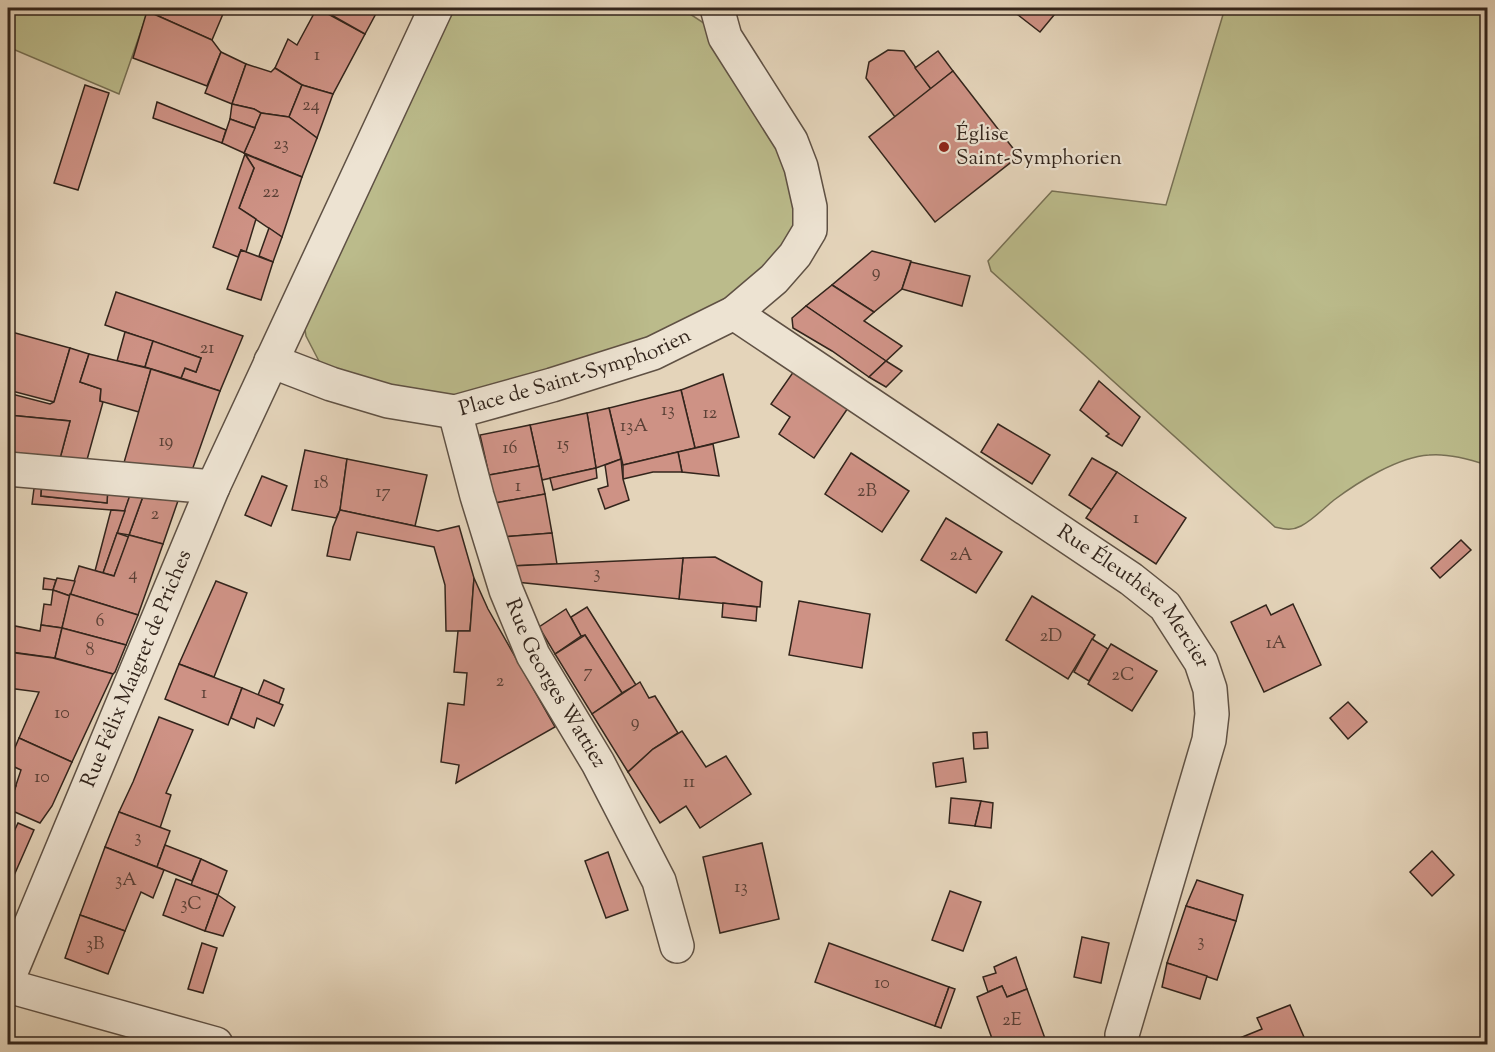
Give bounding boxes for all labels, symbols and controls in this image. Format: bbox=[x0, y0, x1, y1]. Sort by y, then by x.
house number: 1 bbox=[314, 43, 320, 69]
house number: 24 bbox=[302, 93, 320, 119]
place label: Église Saint-Symphorien bbox=[956, 120, 1122, 174]
house number: 23 bbox=[273, 132, 289, 158]
marker: Église Saint-Symphorien bbox=[937, 140, 951, 154]
house number: 22 bbox=[263, 180, 280, 206]
house number: 9 bbox=[872, 260, 881, 286]
street label: Place de Saint-Symphorien bbox=[456, 321, 697, 425]
house number: 21 bbox=[200, 336, 214, 362]
house number: 13 bbox=[661, 398, 675, 424]
house number: 12 bbox=[703, 401, 718, 427]
house number: 13A bbox=[620, 414, 648, 440]
house number: 19 bbox=[159, 429, 174, 455]
house number: 15 bbox=[557, 432, 569, 458]
house number: 16 bbox=[502, 436, 518, 462]
house number: 18 bbox=[313, 471, 329, 497]
house number: 1 bbox=[515, 474, 521, 500]
house number: 2B bbox=[857, 479, 877, 505]
house number: 17 bbox=[375, 480, 391, 506]
house number: 2 bbox=[151, 502, 160, 528]
house number: 1 bbox=[1133, 506, 1139, 532]
street label: Rue Éleuthère Mercier bbox=[1050, 518, 1217, 672]
house number: 2A bbox=[949, 543, 973, 569]
street label: Rue Félix Maigret de Priches bbox=[74, 545, 200, 792]
house number: 3 bbox=[593, 561, 601, 587]
house number: 4 bbox=[128, 562, 138, 588]
street label: Rue Georges Wattiez bbox=[496, 594, 613, 774]
house number: 6 bbox=[96, 609, 105, 635]
house number: 2D bbox=[1040, 624, 1062, 650]
house number: 1A bbox=[1266, 631, 1287, 657]
house number: 8 bbox=[86, 638, 95, 664]
house number: 7 bbox=[583, 660, 593, 686]
house number: 2C bbox=[1112, 663, 1134, 689]
house number: 2 bbox=[496, 669, 505, 695]
house number: 1 bbox=[201, 681, 207, 707]
house number: 10 bbox=[54, 701, 70, 727]
house number: 9 bbox=[631, 710, 640, 736]
house number: 10 bbox=[34, 765, 50, 791]
house number: 11 bbox=[683, 770, 695, 796]
house number: 3 bbox=[134, 825, 142, 851]
house number: 3A bbox=[115, 868, 137, 894]
house number: 13 bbox=[734, 875, 748, 901]
house number: 3C bbox=[180, 892, 202, 918]
house number: 3 bbox=[1197, 929, 1205, 955]
house number: 3B bbox=[86, 932, 104, 958]
house number: 10 bbox=[874, 971, 890, 997]
house number: 2E bbox=[1002, 1008, 1022, 1034]

